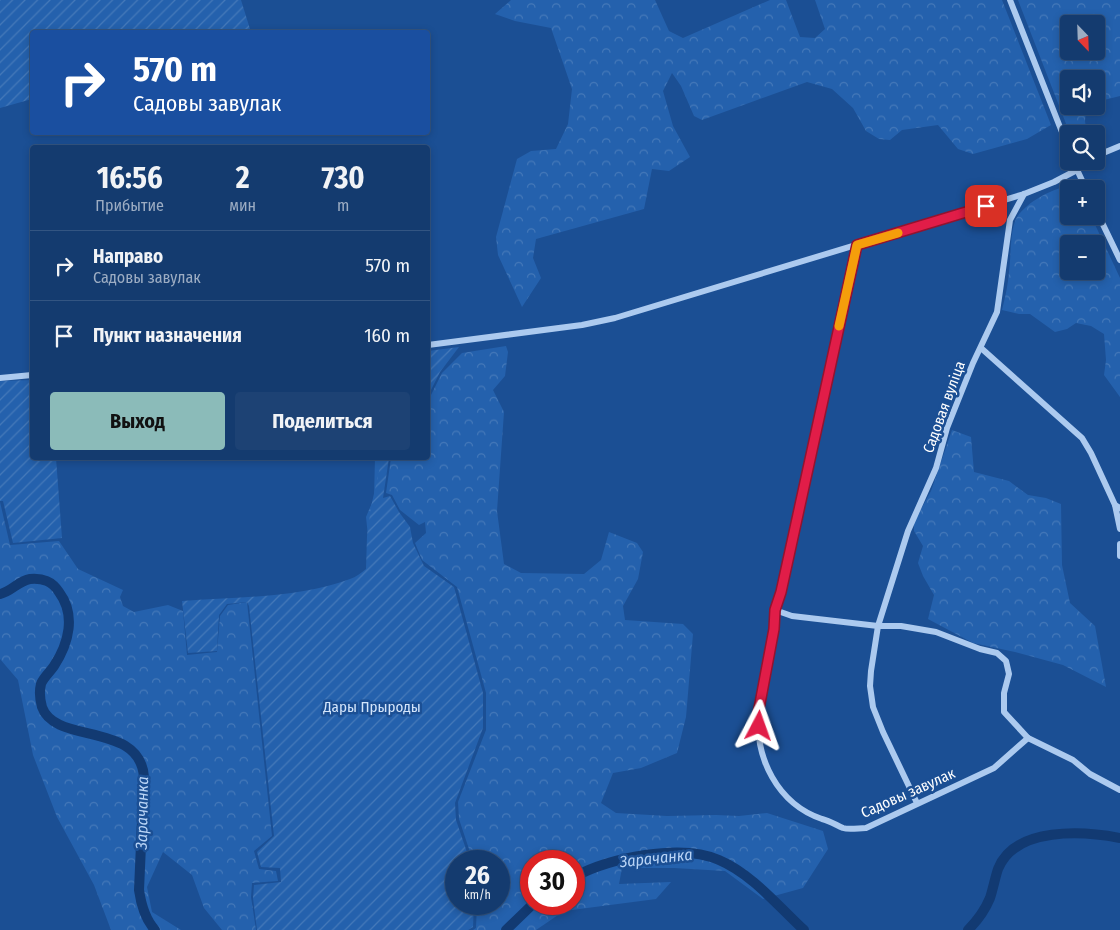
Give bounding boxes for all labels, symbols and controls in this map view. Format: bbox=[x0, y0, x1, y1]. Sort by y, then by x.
north arrow bbox=[1060, 15, 1105, 60]
map controls bbox=[1060, 15, 1105, 280]
text: 570 m bbox=[133, 48, 217, 90]
icon: right bbox=[50, 50, 115, 115]
button: sound bbox=[1060, 70, 1105, 115]
text: Садовы завулак bbox=[133, 90, 281, 117]
button: search bbox=[1060, 125, 1105, 170]
text: 16:56 bbox=[97, 160, 163, 196]
text: 2 bbox=[236, 160, 250, 196]
text: 730 bbox=[321, 160, 365, 196]
button: + bbox=[1060, 180, 1105, 225]
pin bbox=[965, 185, 1007, 227]
icon: arrive bbox=[972, 192, 1000, 220]
text: Прибытие bbox=[95, 196, 164, 215]
text: мин bbox=[229, 196, 256, 215]
text: m bbox=[337, 196, 349, 215]
button: − bbox=[1060, 235, 1105, 280]
text: Направо bbox=[93, 245, 163, 268]
icon: right bbox=[50, 252, 78, 280]
text: 570 m bbox=[365, 254, 410, 277]
text: Садовы завулак bbox=[93, 268, 201, 287]
icon: arrive bbox=[50, 322, 78, 350]
text: Пункт назначения bbox=[93, 324, 242, 347]
text: 160 m bbox=[364, 324, 410, 347]
street label: Садовая вуліца bbox=[919, 359, 969, 455]
button: Выход bbox=[50, 392, 225, 450]
button: Поделиться bbox=[235, 392, 410, 450]
park label: Дары Прыроды bbox=[322, 698, 421, 716]
position arrow bbox=[732, 699, 784, 751]
street label: Садовы завулак bbox=[858, 764, 958, 822]
water label: Зарачанка bbox=[132, 776, 152, 851]
water label: Зарачанка bbox=[618, 845, 693, 871]
speed limit sign: 30 bbox=[520, 850, 585, 915]
text: 26 bbox=[465, 861, 490, 891]
text: km/h bbox=[464, 888, 491, 902]

